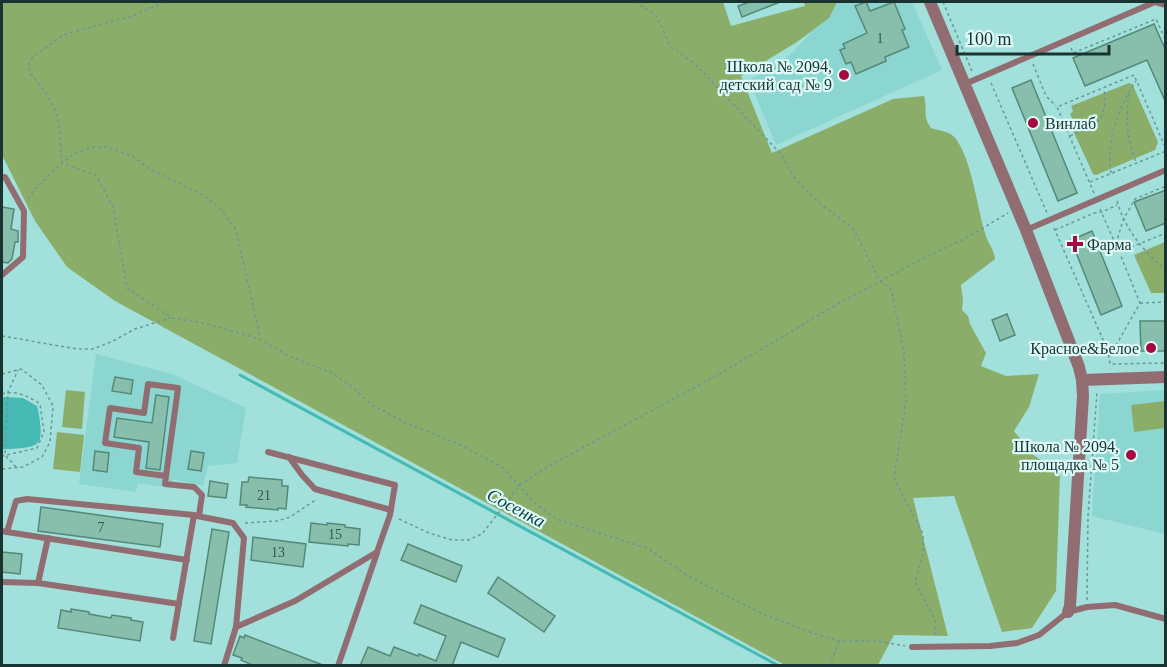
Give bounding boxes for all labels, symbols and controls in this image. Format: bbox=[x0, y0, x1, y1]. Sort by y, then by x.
scale bar bbox=[957, 18, 1108, 56]
text: 100 m bbox=[966, 29, 1012, 49]
house number: 1 bbox=[877, 31, 884, 46]
place label: Школа № 2094, детский сад № 9 bbox=[720, 58, 832, 94]
marker: Школа № 2094, детский сад № 9 bbox=[837, 68, 851, 82]
place label: Винлаб bbox=[1045, 115, 1096, 132]
marker: Винлаб bbox=[1026, 116, 1040, 130]
place label: Фарма bbox=[1087, 236, 1132, 254]
marker: Фарма bbox=[1068, 237, 1082, 251]
place label: Красное&Белое bbox=[1030, 340, 1139, 358]
marker: Красное&Белое bbox=[1144, 341, 1158, 355]
place label: Школа № 2094, площадка № 5 bbox=[1014, 438, 1119, 474]
marker: Школа № 2094, площадка № 5 bbox=[1124, 448, 1138, 462]
water label: Сосенка bbox=[484, 484, 548, 532]
house number: 21 bbox=[257, 488, 271, 503]
house number: 7 bbox=[98, 520, 105, 535]
house number: 15 bbox=[328, 527, 342, 542]
house number: 13 bbox=[271, 545, 285, 560]

